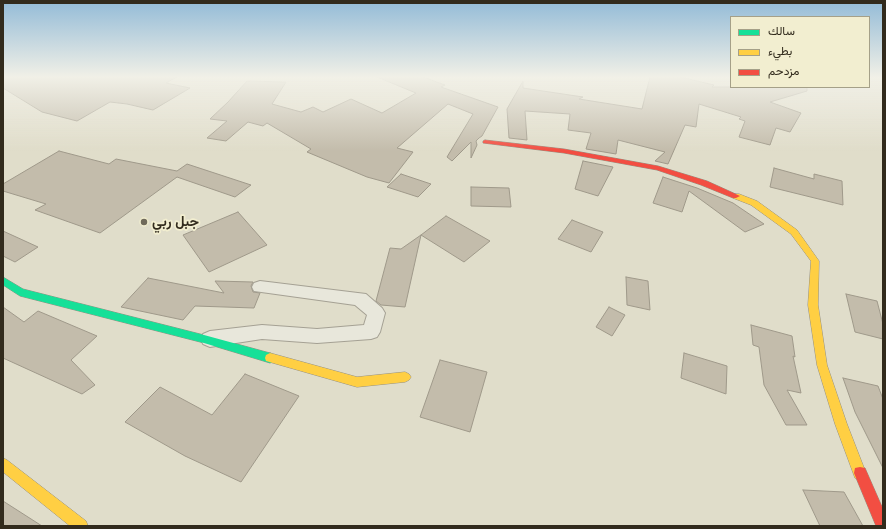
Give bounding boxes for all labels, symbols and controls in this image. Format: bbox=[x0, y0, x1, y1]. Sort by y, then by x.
legend bbox=[730, 16, 870, 88]
text: سالك bbox=[768, 23, 795, 38]
text: بطيء bbox=[768, 43, 792, 58]
text: مزدحم bbox=[768, 63, 799, 78]
place label: جبل ربي bbox=[152, 214, 199, 230]
marker: جبل ربي bbox=[139, 217, 149, 227]

